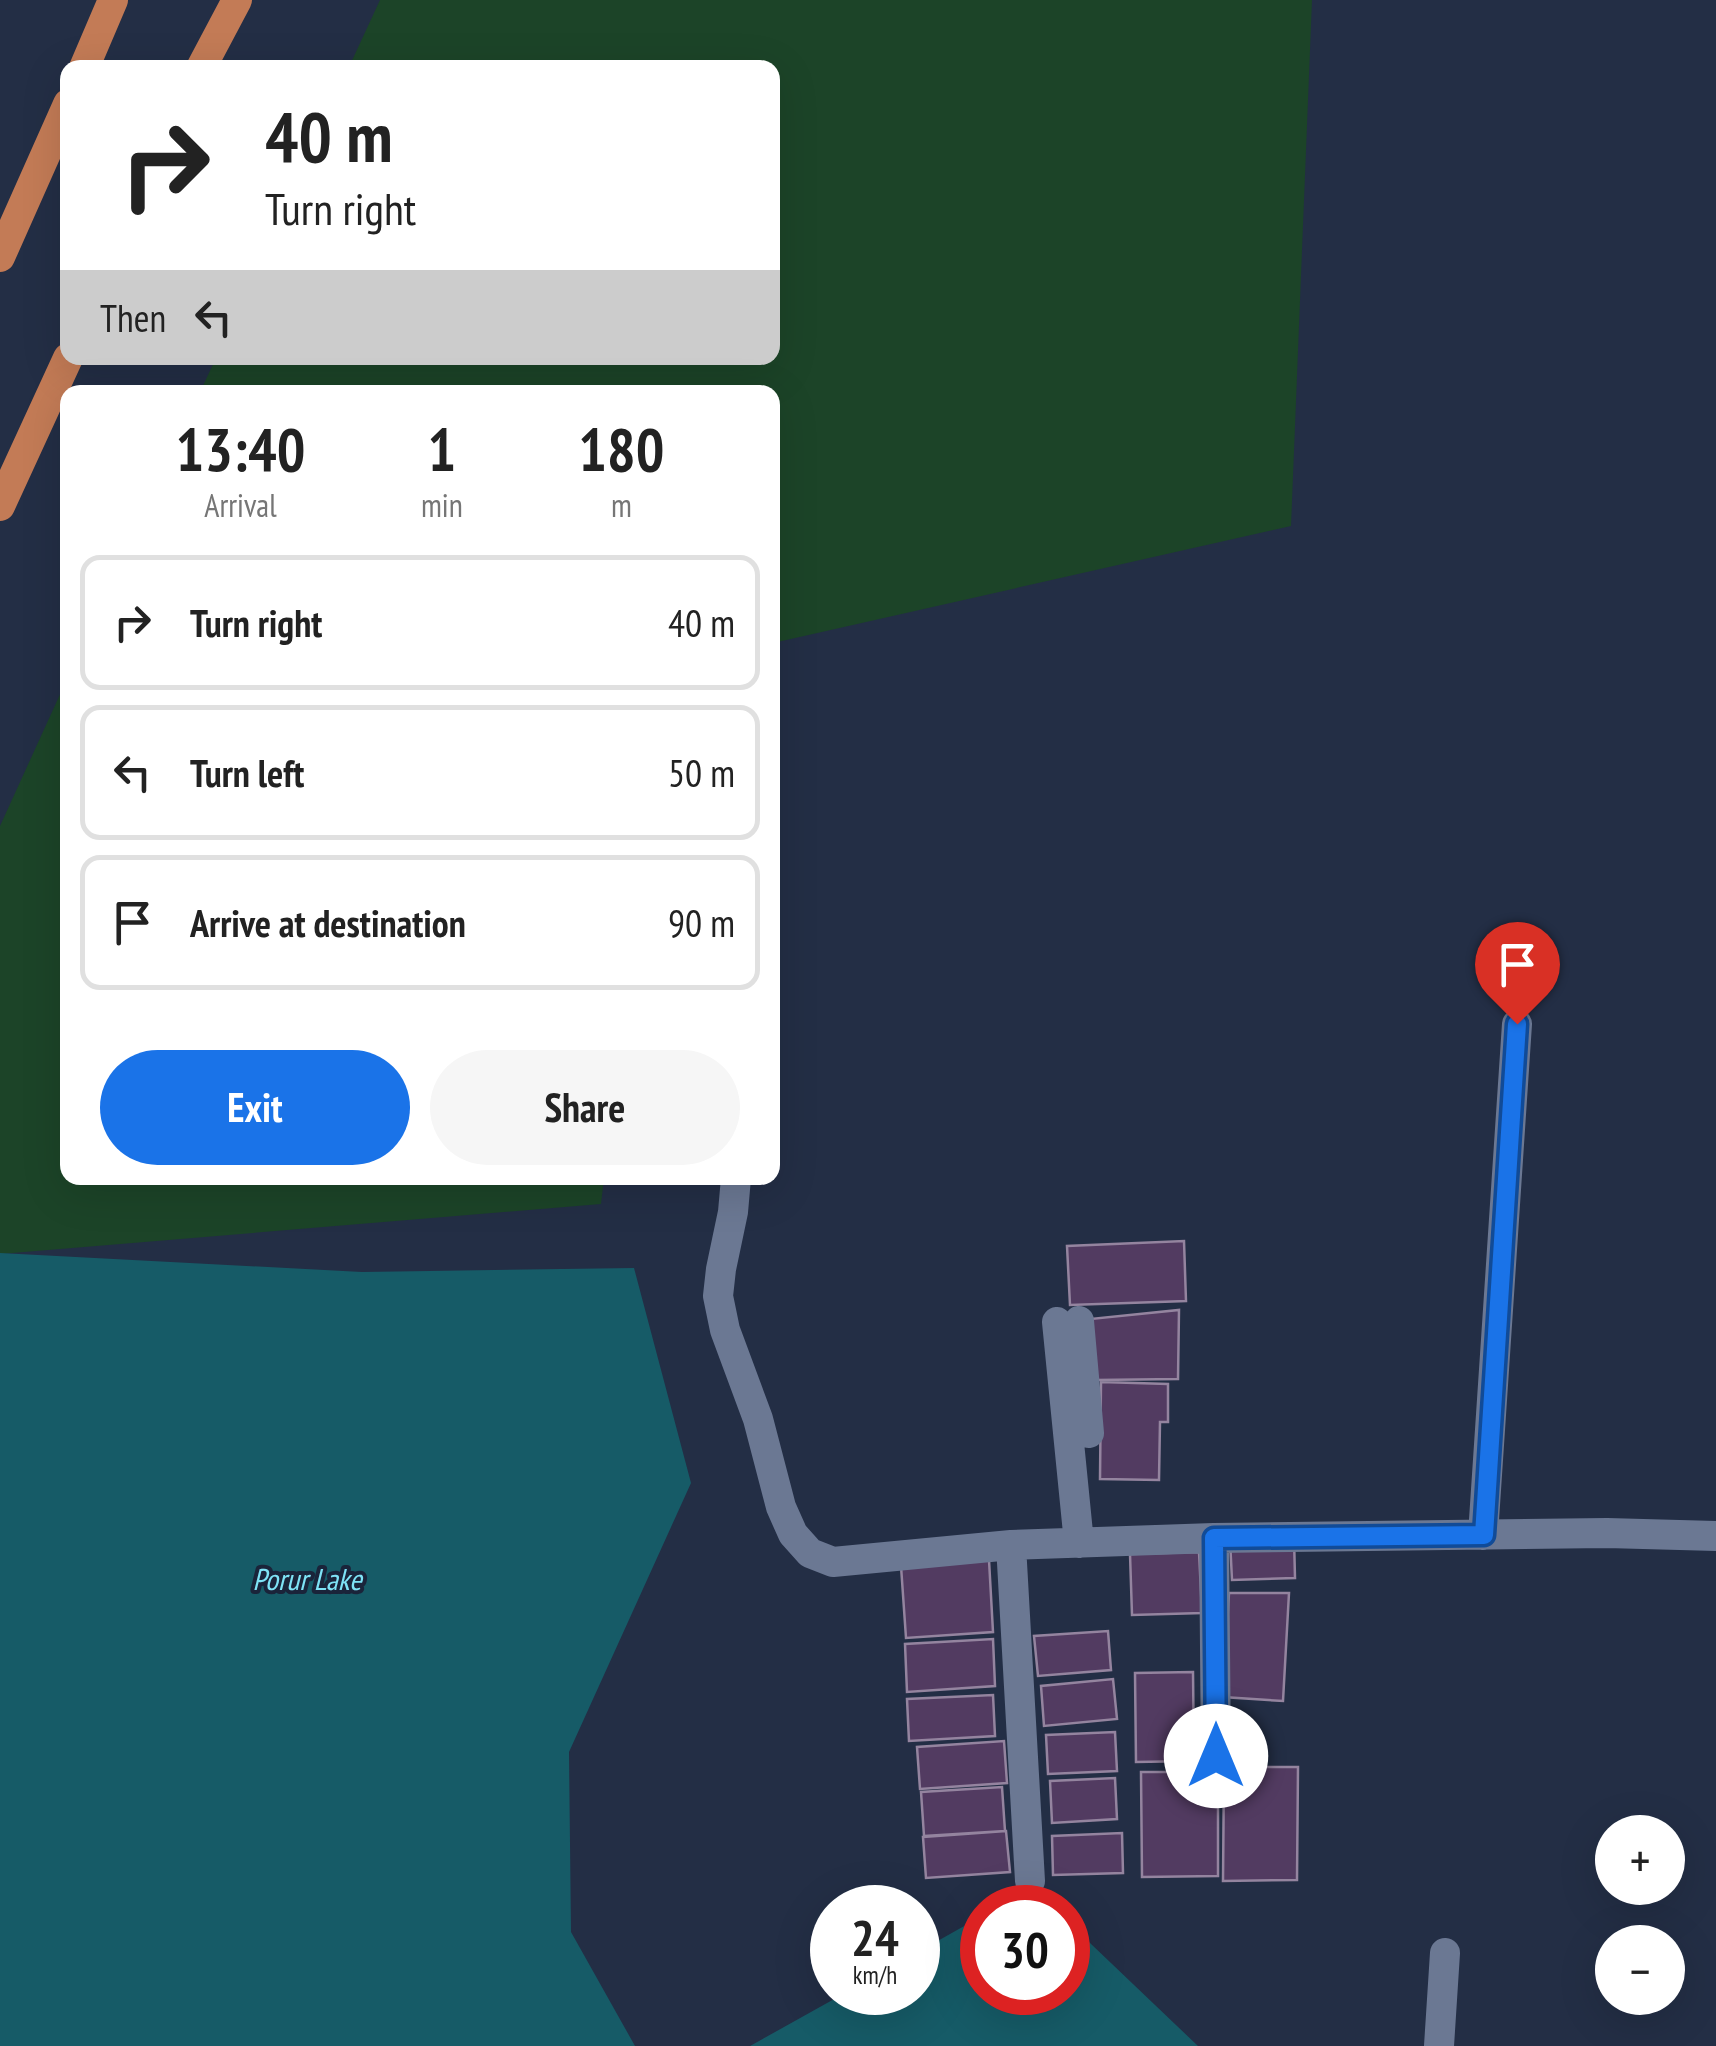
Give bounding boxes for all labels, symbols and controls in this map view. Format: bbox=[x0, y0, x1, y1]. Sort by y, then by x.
text: 40 m bbox=[265, 91, 393, 181]
icon: right bbox=[100, 100, 230, 230]
text: Turn right bbox=[265, 179, 416, 237]
icon: left bbox=[186, 290, 241, 345]
text: Then bbox=[100, 293, 166, 342]
text: 13:40 bbox=[176, 410, 305, 488]
text: 1 bbox=[428, 410, 456, 488]
text: 180 bbox=[578, 410, 664, 488]
text: Arrival bbox=[204, 484, 277, 526]
text: min bbox=[421, 484, 463, 526]
text: m bbox=[611, 484, 632, 526]
icon: right bbox=[105, 595, 160, 650]
text: Turn right bbox=[190, 598, 322, 647]
text: 40 m bbox=[668, 598, 735, 647]
icon: left bbox=[105, 745, 160, 800]
text: Turn left bbox=[190, 748, 304, 797]
text: 50 m bbox=[668, 748, 735, 797]
icon: arrive bbox=[105, 895, 160, 950]
text: Arrive at destination bbox=[190, 898, 466, 947]
text: 90 m bbox=[668, 898, 735, 947]
pin bbox=[1475, 922, 1560, 1025]
icon: arrive bbox=[1490, 937, 1545, 992]
button: Exit bbox=[100, 1050, 410, 1165]
button: Share bbox=[430, 1050, 740, 1165]
water label: Porur Lake bbox=[252, 1559, 363, 1598]
position arrow bbox=[1164, 1704, 1268, 1808]
map controls bbox=[1595, 1815, 1685, 2015]
button: + bbox=[1595, 1815, 1685, 1905]
speed limit sign: 30 bbox=[960, 1885, 1090, 2015]
text: 24 bbox=[851, 1905, 899, 1970]
button: − bbox=[1595, 1925, 1685, 2015]
text: km/h bbox=[853, 1959, 897, 1991]

